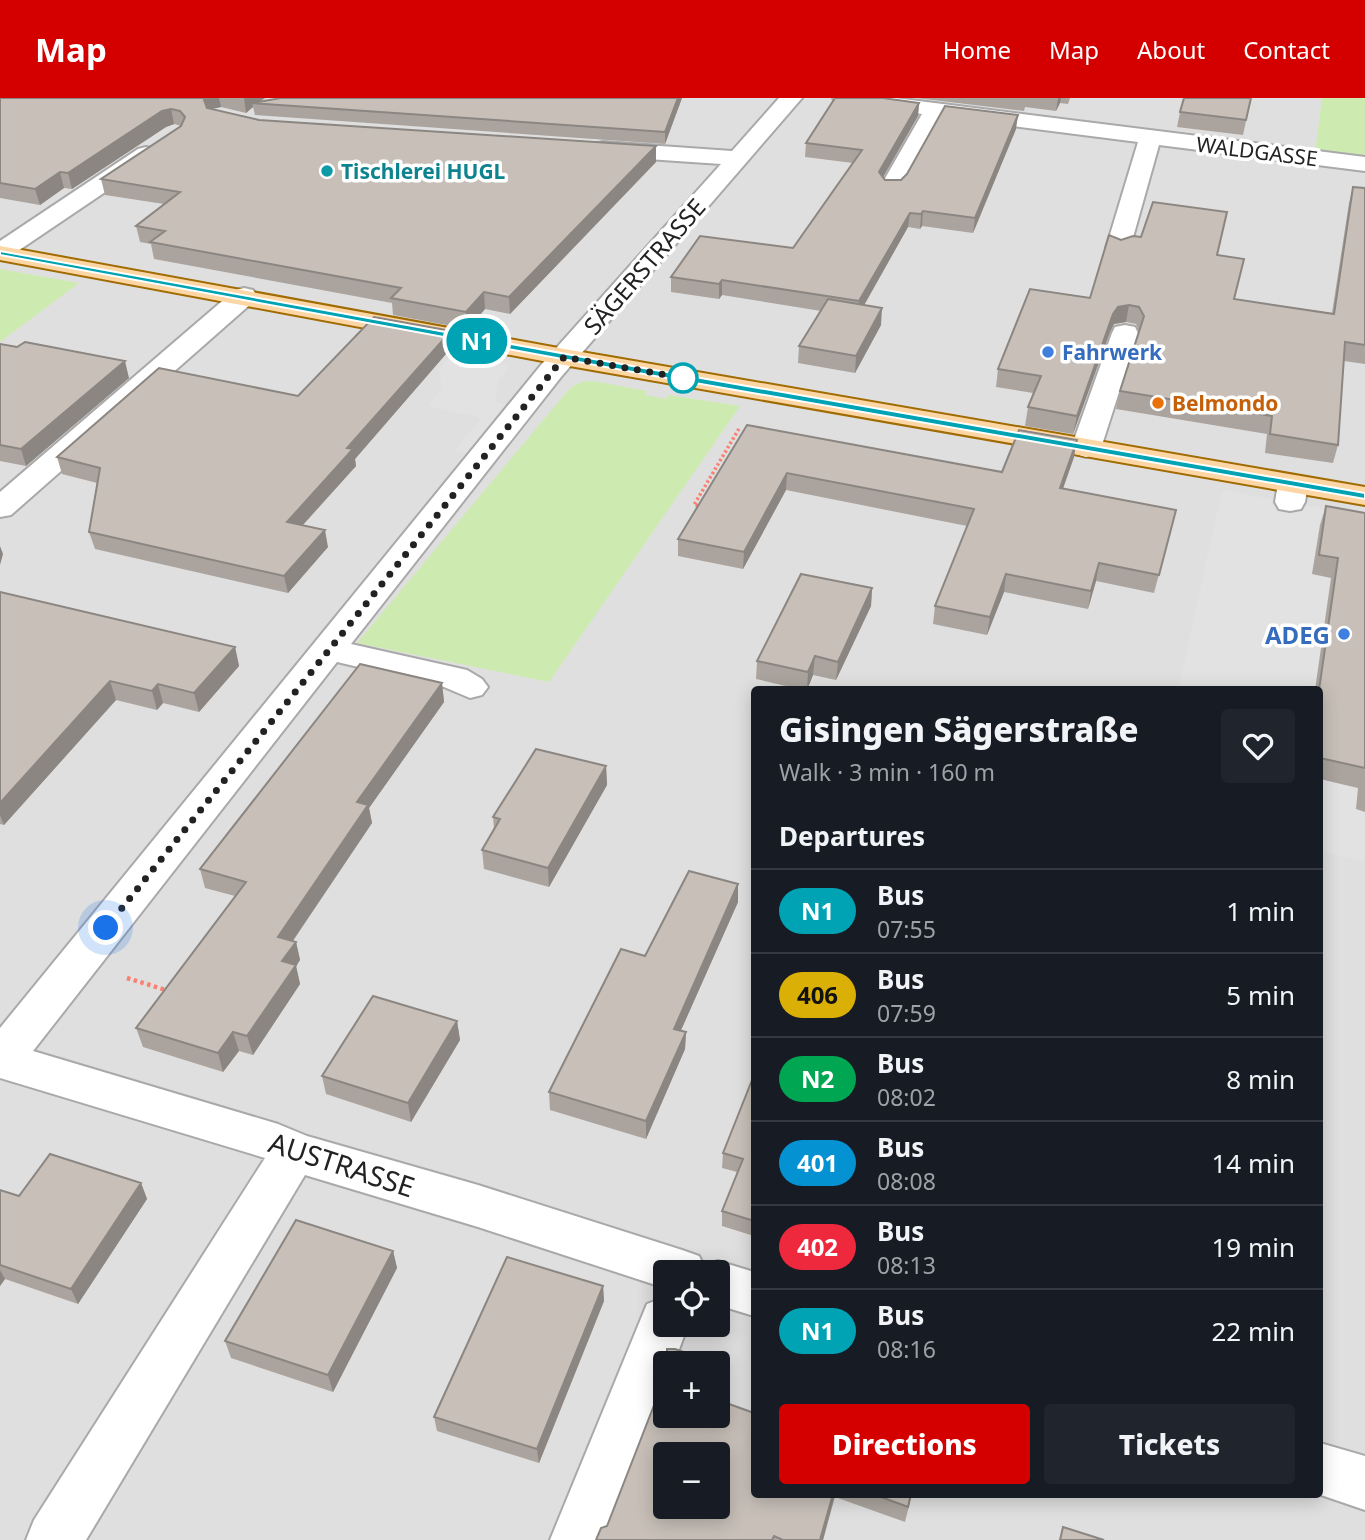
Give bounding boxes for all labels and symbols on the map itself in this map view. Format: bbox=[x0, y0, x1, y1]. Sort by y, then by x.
street label: WALDGASSE bbox=[1195, 130, 1319, 172]
place label: Tischlerei HUGL bbox=[341, 157, 506, 185]
marker: Tischlerei HUGL bbox=[319, 163, 335, 179]
street label: SÄGERSTRASSE bbox=[576, 191, 712, 341]
line badge: N1 bbox=[446, 318, 508, 364]
place label: Fahrwerk bbox=[1062, 338, 1163, 366]
marker: Fahrwerk bbox=[1040, 344, 1056, 360]
unlabelled marker bbox=[668, 363, 698, 393]
place label: Belmondo bbox=[1172, 389, 1278, 417]
marker: Belmondo bbox=[1150, 395, 1166, 411]
place label: ADEG bbox=[1265, 618, 1330, 651]
marker: ADEG bbox=[1336, 626, 1352, 642]
your location bbox=[88, 910, 123, 945]
street label: AUSTRASSE bbox=[264, 1123, 420, 1205]

